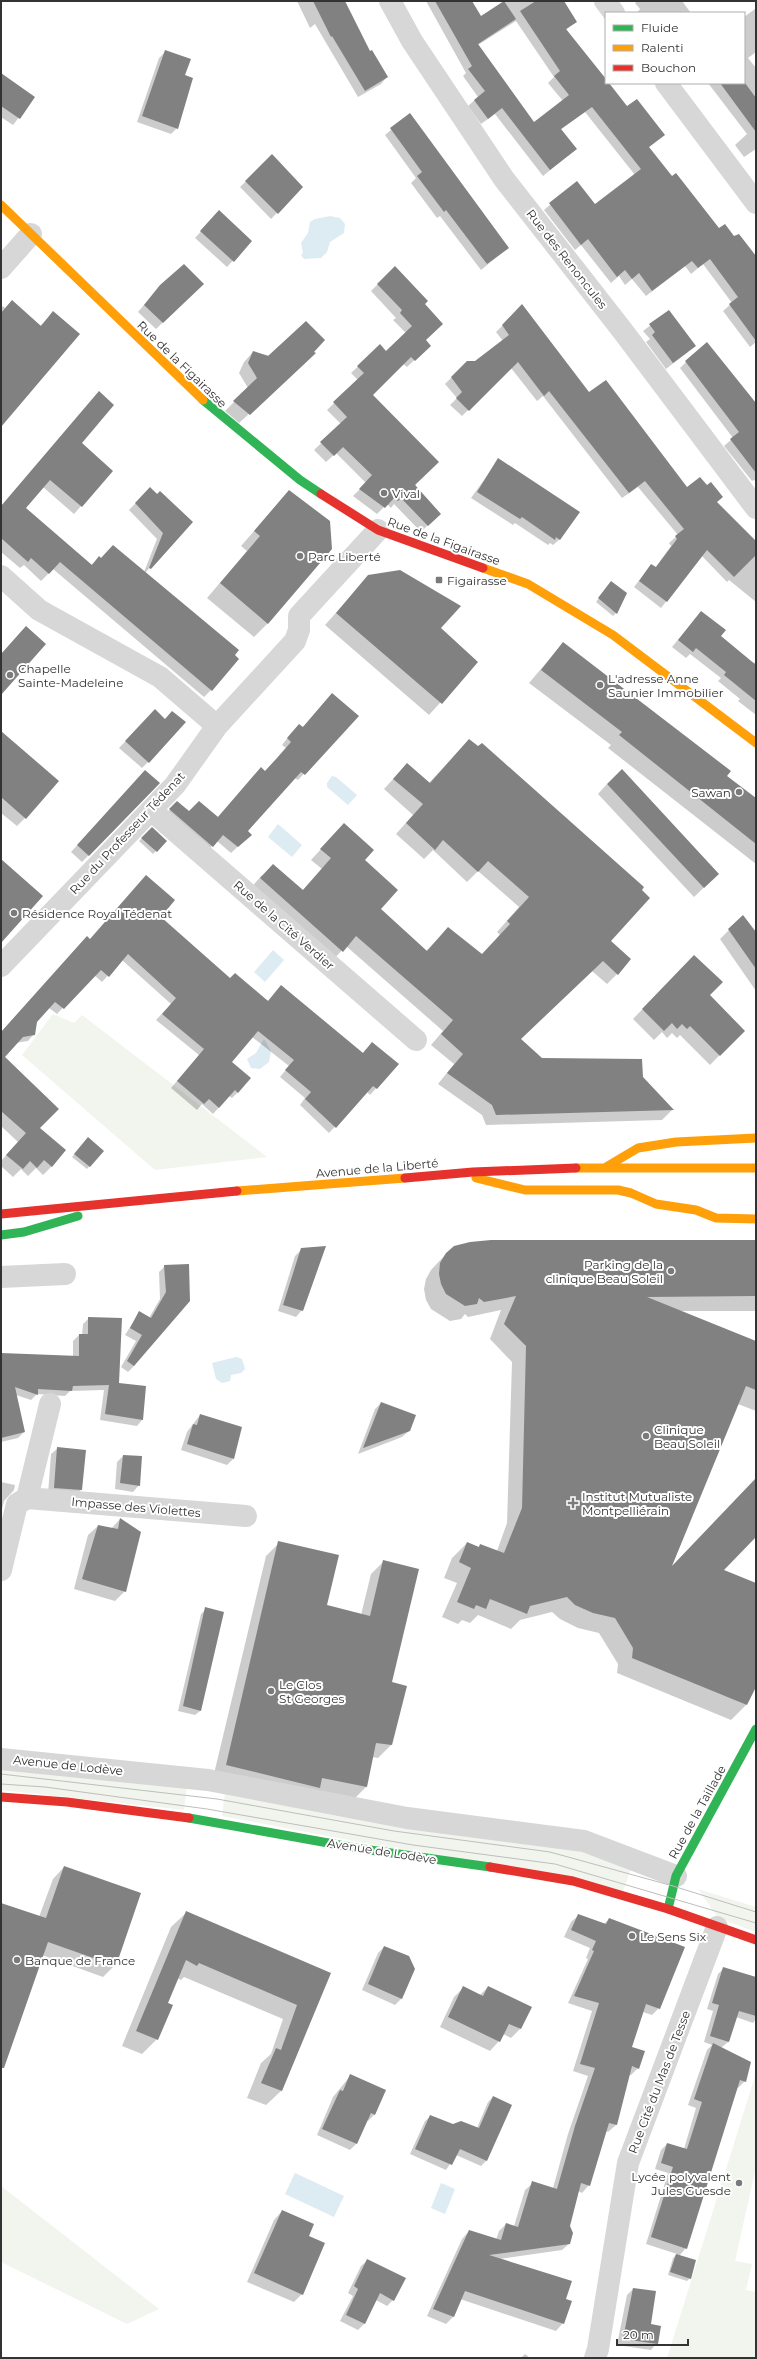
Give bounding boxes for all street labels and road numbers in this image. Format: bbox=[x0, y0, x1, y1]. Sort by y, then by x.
street label: Rue des Renoncules bbox=[523, 206, 611, 312]
street label: Rue de la Figairasse bbox=[134, 317, 230, 411]
street label: Rue de la Figairasse bbox=[386, 514, 502, 568]
street label: Rue du Professeur Tédenat bbox=[66, 769, 188, 897]
street label: Rue de la Cité Verdier bbox=[230, 877, 338, 973]
street label: Avenue de la Liberté bbox=[315, 1155, 439, 1181]
street label: Impasse des Violettes bbox=[71, 1494, 201, 1520]
street label: Avenue de Lodève bbox=[12, 1752, 124, 1778]
street label: Rue de la Taillade bbox=[665, 1762, 729, 1862]
street label: Avenue de Lodève bbox=[326, 1835, 438, 1867]
street label: Rue Cité du Mas de Tesse bbox=[625, 2009, 693, 2155]

